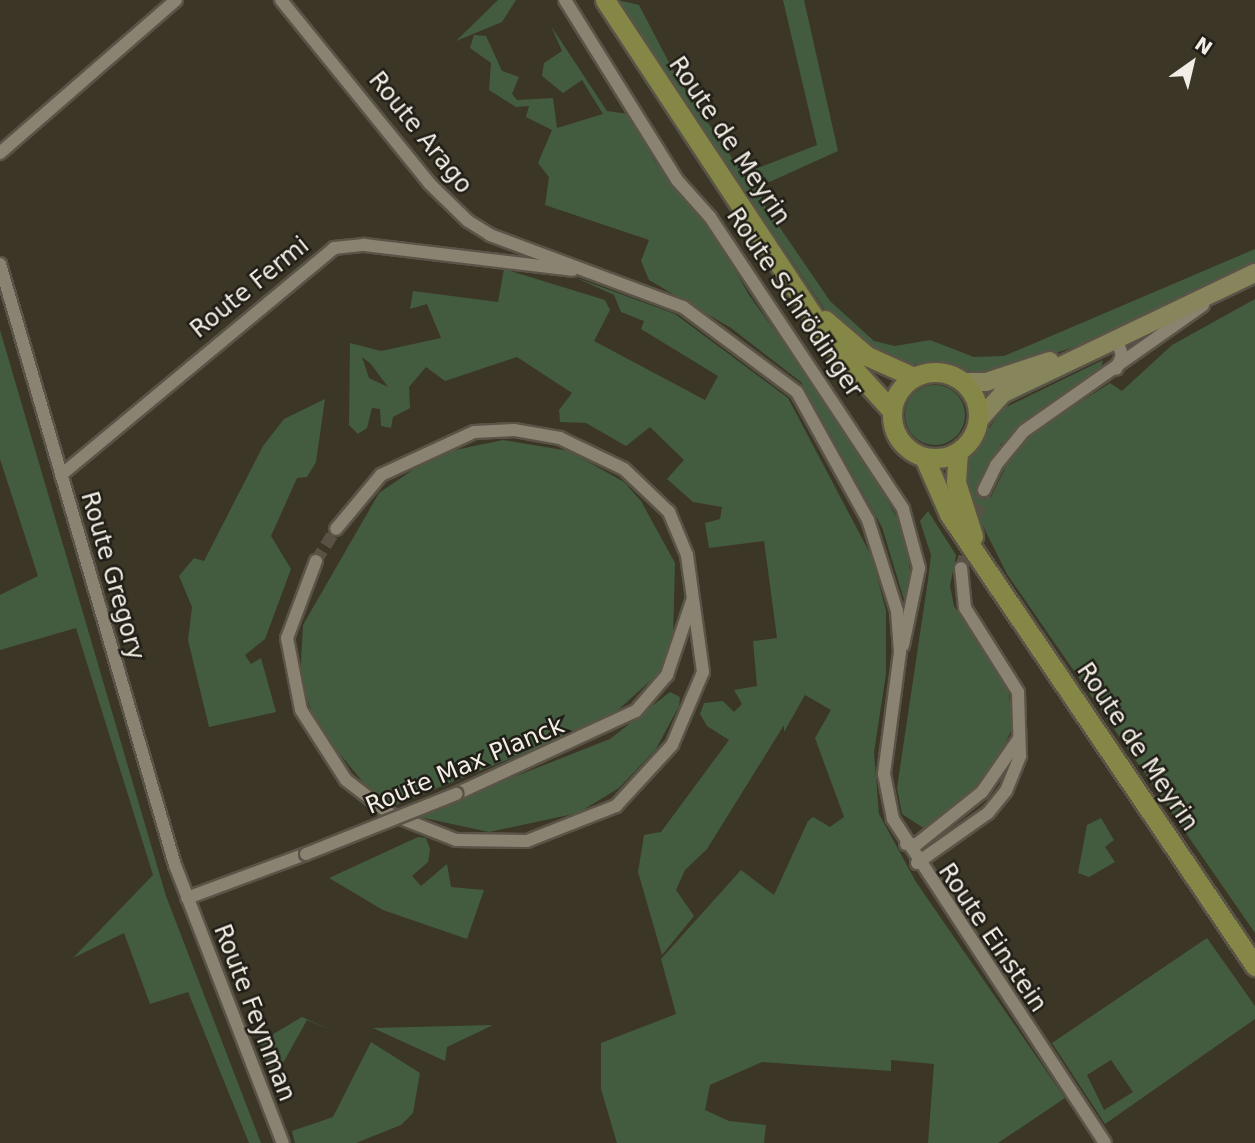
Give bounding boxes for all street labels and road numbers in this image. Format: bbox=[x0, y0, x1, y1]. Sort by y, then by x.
street label: Route de Meyrin bbox=[662, 52, 796, 230]
street label: Route Arago bbox=[362, 66, 478, 200]
street label: Route Schrödinger bbox=[720, 203, 868, 403]
street label: Route Fermi bbox=[185, 231, 315, 345]
street label: Route Gregory bbox=[74, 488, 150, 664]
street label: Route de Meyrin bbox=[1070, 658, 1204, 836]
street label: Route Max Planck bbox=[361, 711, 569, 821]
street label: Route Einstein bbox=[932, 858, 1052, 1018]
street label: Route Feynman bbox=[207, 920, 301, 1106]

